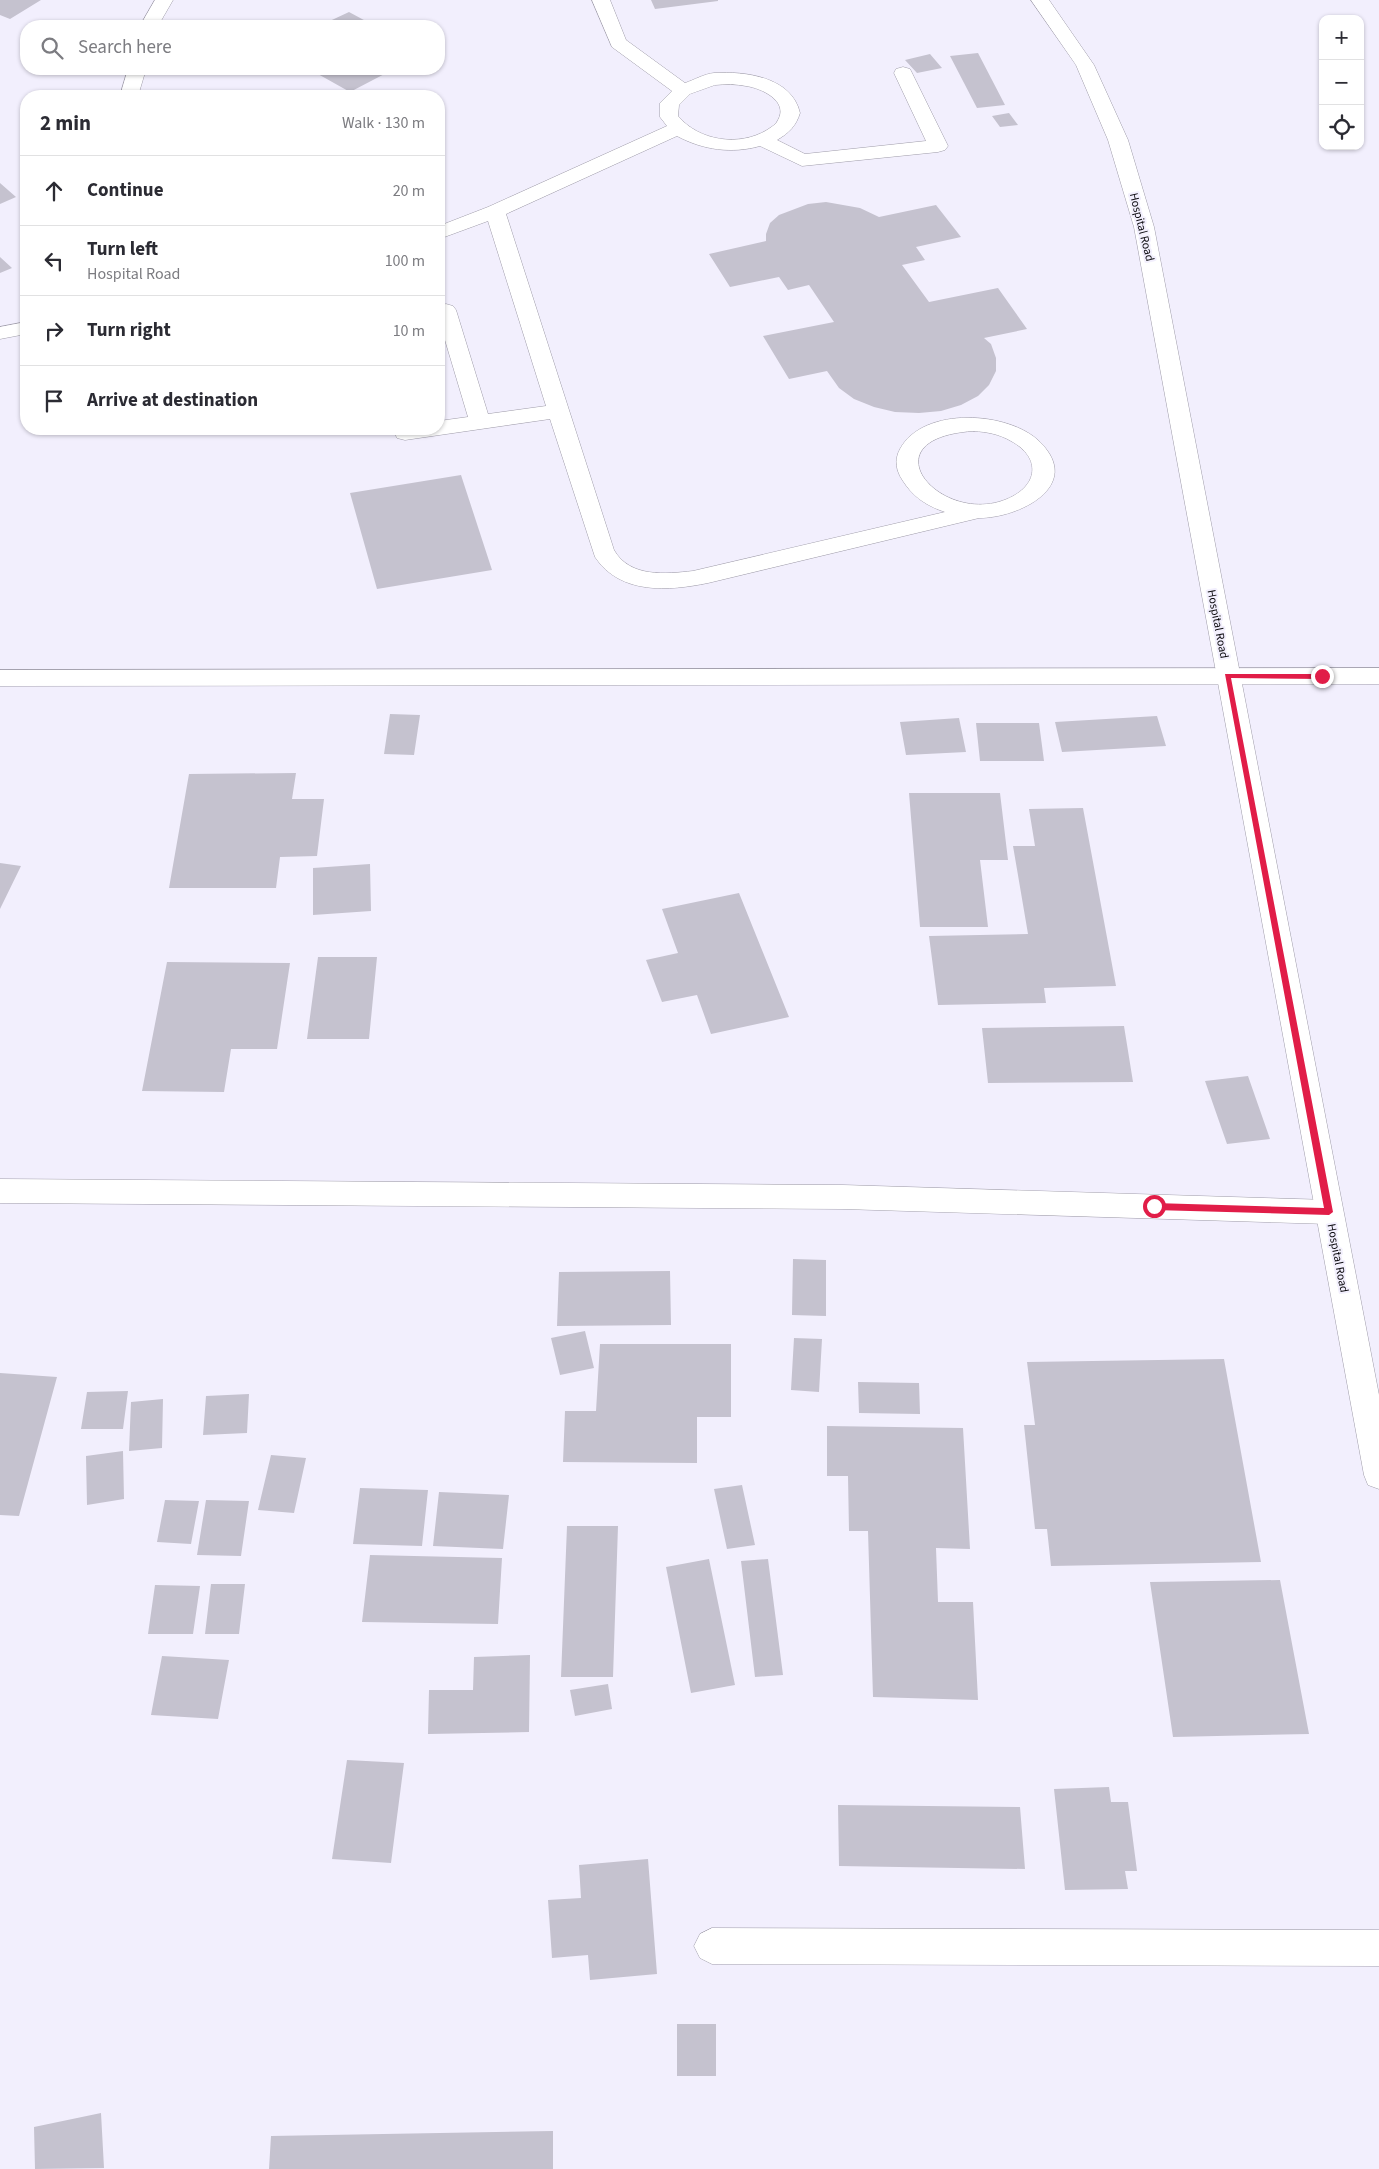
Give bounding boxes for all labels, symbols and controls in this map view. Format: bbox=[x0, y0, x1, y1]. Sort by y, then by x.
map controls bbox=[1319, 15, 1364, 150]
button: + bbox=[1319, 15, 1364, 60]
search box bbox=[20, 20, 445, 75]
icon: search bbox=[38, 34, 66, 62]
text: Search here bbox=[78, 34, 172, 61]
button: − bbox=[1319, 60, 1364, 105]
button: locate bbox=[1319, 105, 1364, 150]
text: 2 min bbox=[40, 108, 91, 138]
text: Walk · 130 m bbox=[342, 112, 425, 134]
icon: ahead bbox=[40, 177, 68, 205]
text: Continue bbox=[87, 177, 164, 204]
text: 20 m bbox=[393, 180, 425, 202]
street label: Hospital Road bbox=[1125, 191, 1158, 263]
text: Turn left bbox=[87, 236, 158, 263]
icon: left bbox=[40, 247, 68, 275]
text: 100 m bbox=[385, 250, 425, 272]
text: Hospital Road bbox=[87, 263, 180, 285]
icon: right bbox=[40, 317, 68, 345]
text: Turn right bbox=[87, 317, 171, 344]
text: 10 m bbox=[393, 320, 425, 342]
icon: arrive bbox=[40, 387, 68, 415]
text: Arrive at destination bbox=[87, 387, 258, 414]
street label: Hospital Road bbox=[1202, 588, 1233, 660]
route end bbox=[1311, 665, 1334, 688]
route start bbox=[1143, 1195, 1166, 1218]
street label: Hospital Road bbox=[1322, 1222, 1353, 1294]

